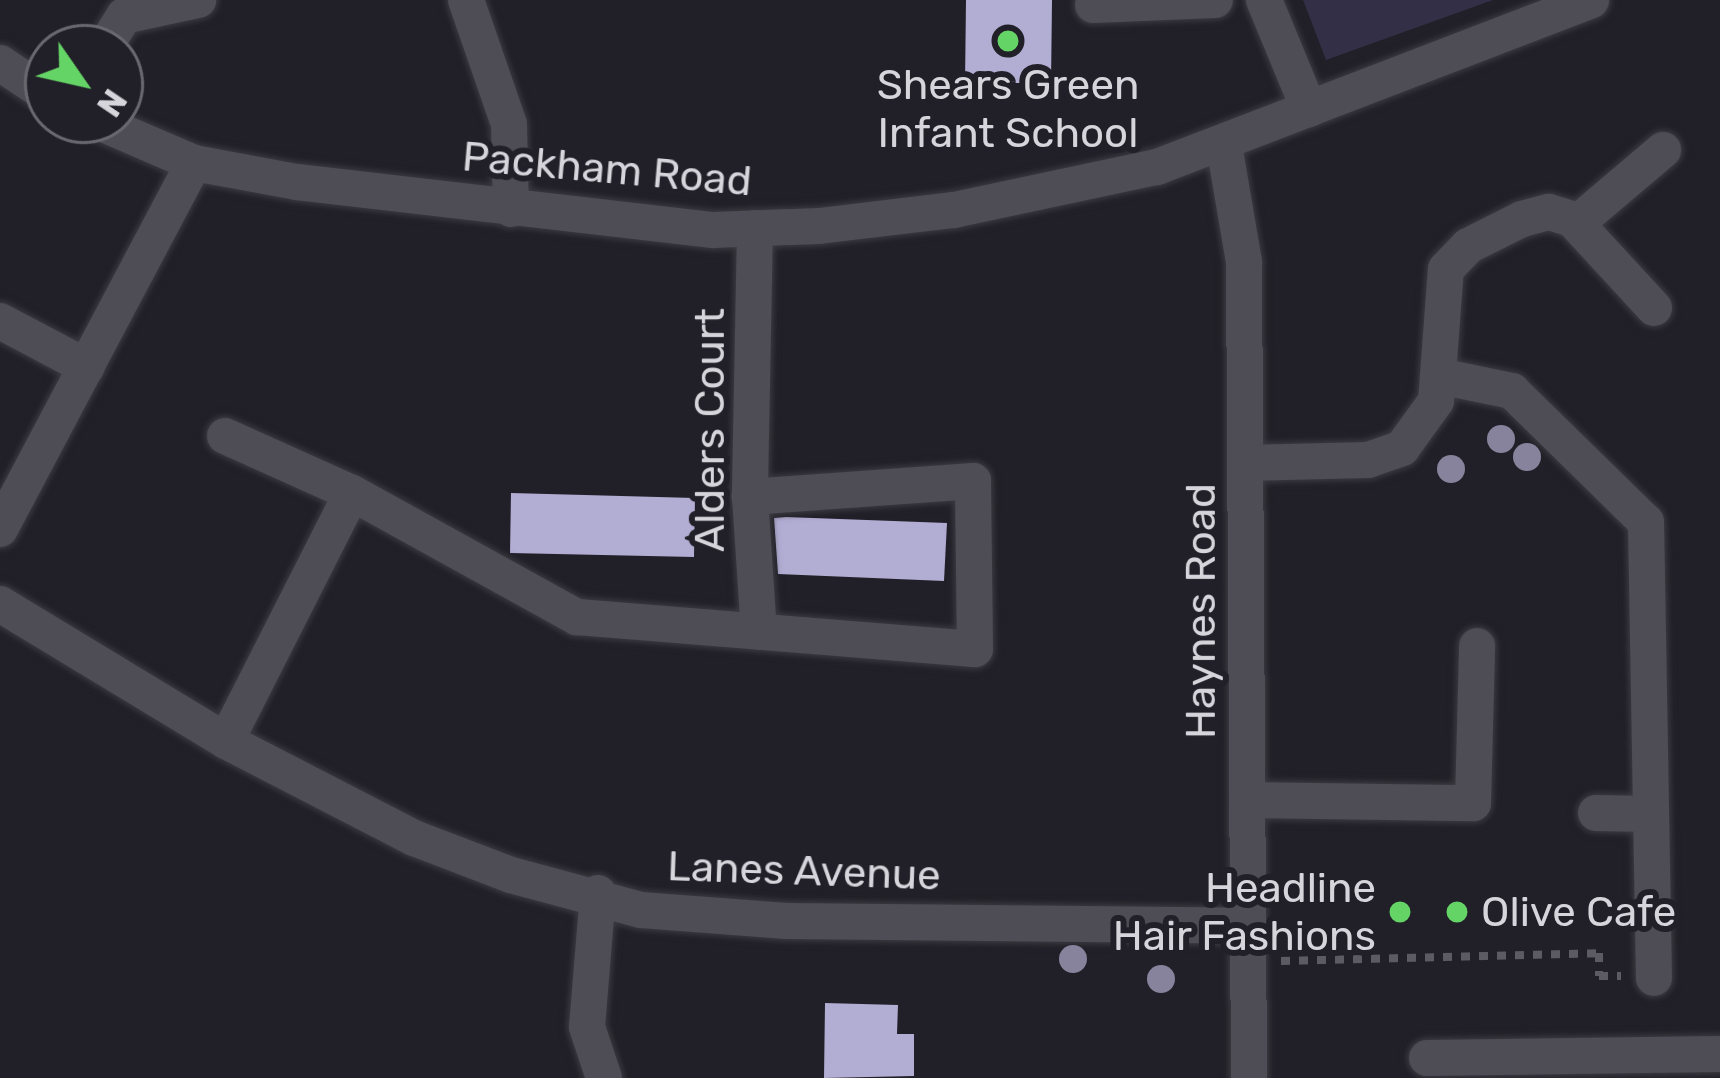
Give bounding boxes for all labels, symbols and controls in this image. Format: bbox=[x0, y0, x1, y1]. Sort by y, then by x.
north arrow bbox=[24, 24, 144, 144]
marker: Shears Green Infant School bbox=[995, 28, 1021, 54]
place label: Shears Green Infant School bbox=[877, 60, 1139, 158]
text: N bbox=[89, 82, 135, 123]
street label: Packham Road bbox=[460, 131, 754, 207]
street label: Alders Court bbox=[685, 308, 735, 552]
street label: Haynes Road bbox=[1176, 483, 1226, 739]
street label: Lanes Avenue bbox=[666, 841, 942, 901]
place label: Headline Hair Fashions bbox=[1112, 863, 1376, 962]
place label: Olive Cafe bbox=[1481, 887, 1676, 937]
marker: Headline Hair Fashions bbox=[1387, 899, 1413, 925]
marker: Olive Cafe bbox=[1444, 899, 1470, 925]

